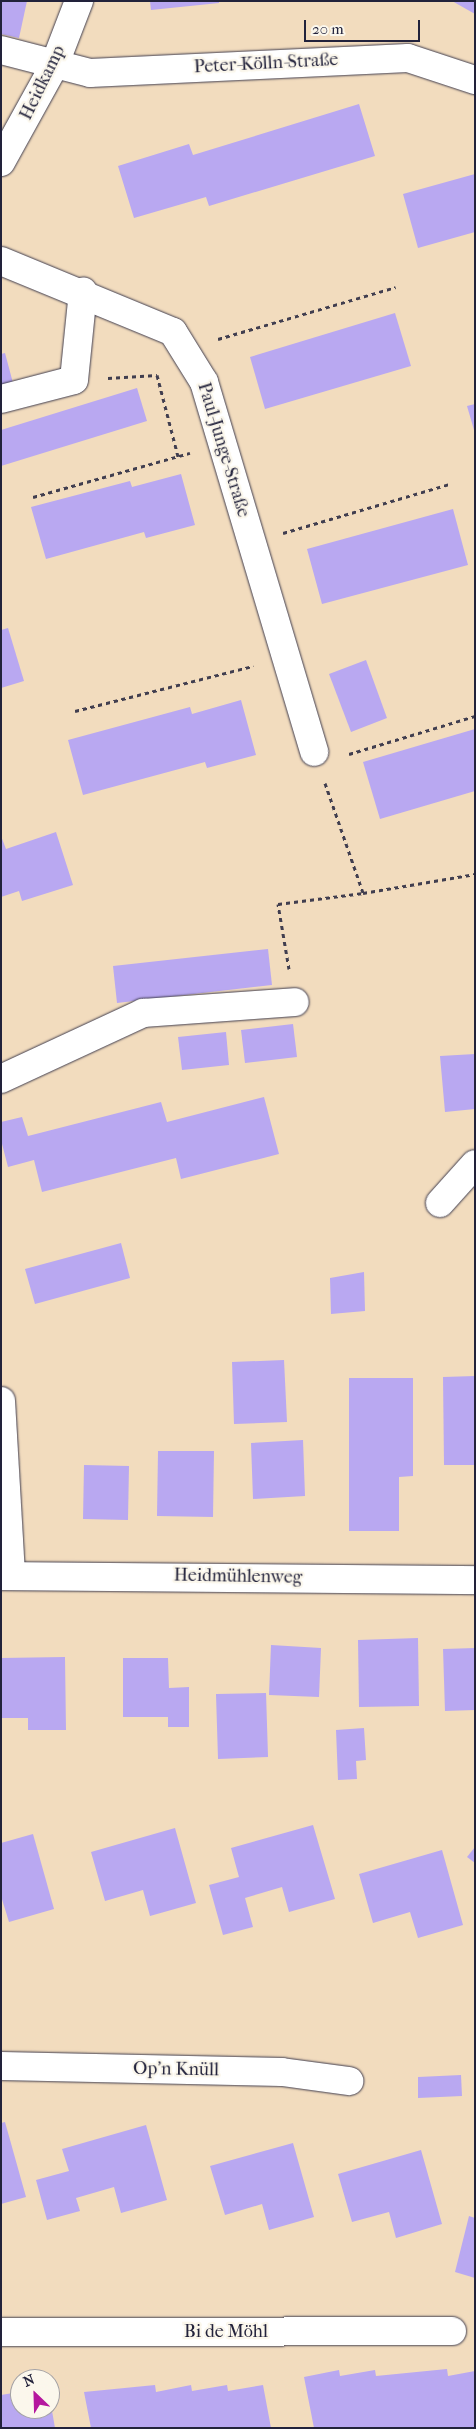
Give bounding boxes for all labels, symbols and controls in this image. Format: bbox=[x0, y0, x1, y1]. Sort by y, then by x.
scale bar bbox=[306, 10, 422, 42]
text: 20 m bbox=[312, 20, 344, 38]
street label: Heidkamp bbox=[16, 42, 70, 124]
street label: Peter-Kölln-Straße bbox=[193, 49, 339, 79]
street label: Paul-Junge-Straße bbox=[192, 380, 254, 520]
street label: Heidmühlenweg bbox=[174, 1565, 302, 1589]
street label: Op'n Knüll bbox=[133, 2058, 219, 2082]
street label: Bi de Möhl bbox=[184, 2321, 268, 2343]
north arrow bbox=[10, 2369, 60, 2419]
text: N bbox=[21, 2371, 37, 2391]

